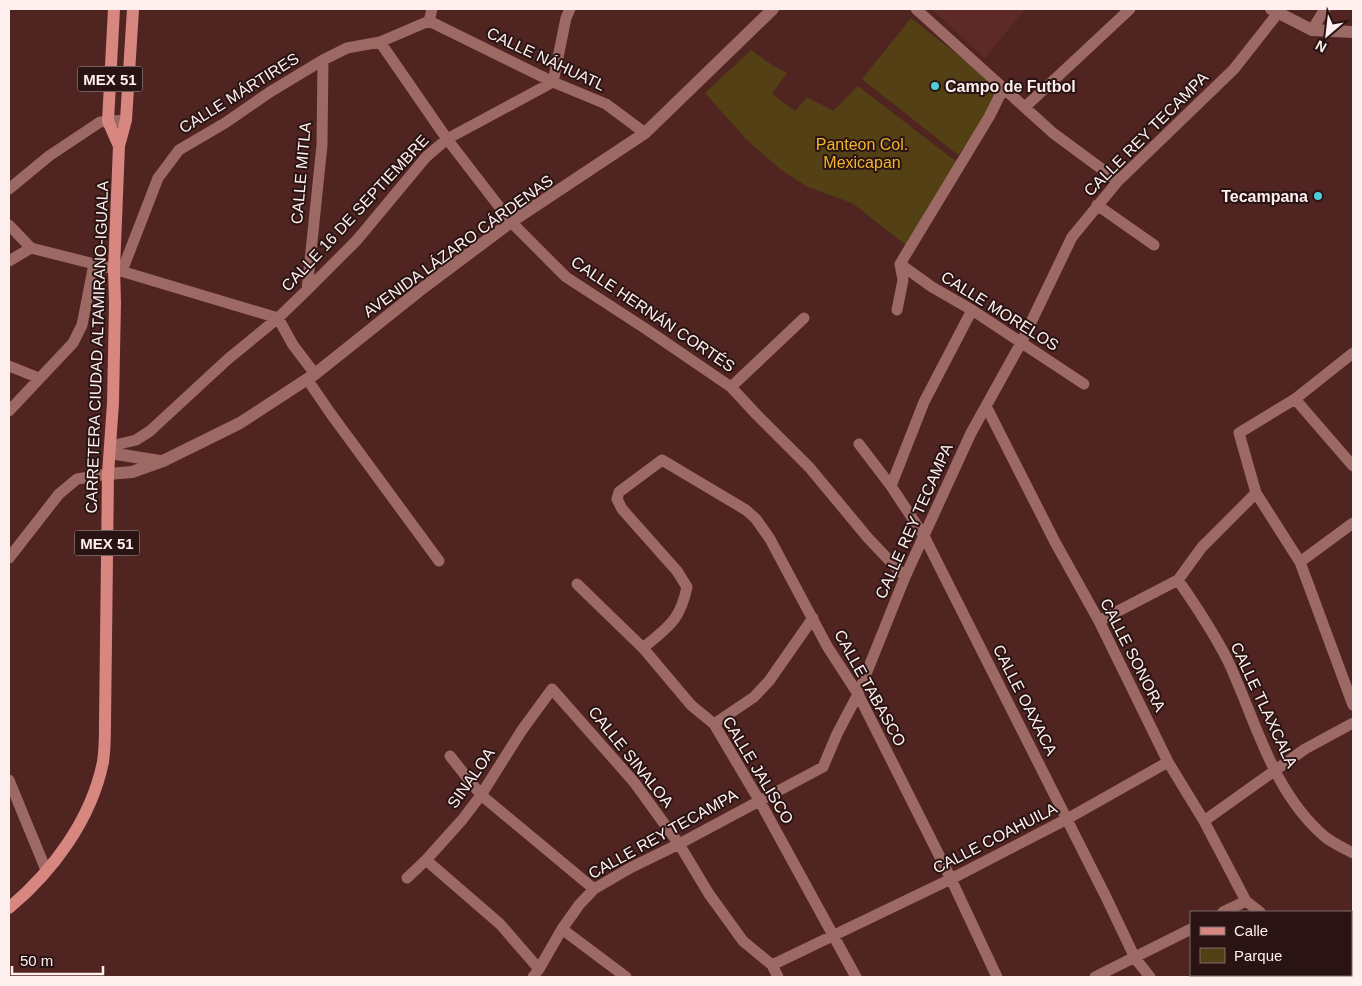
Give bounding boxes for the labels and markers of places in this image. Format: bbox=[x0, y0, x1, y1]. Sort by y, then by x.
place label: Campo de Futbol bbox=[945, 78, 1076, 95]
marker: Campo de Futbol bbox=[929, 80, 941, 92]
place label: Tecampana bbox=[1221, 188, 1308, 205]
marker: Tecampana bbox=[1312, 190, 1324, 202]

